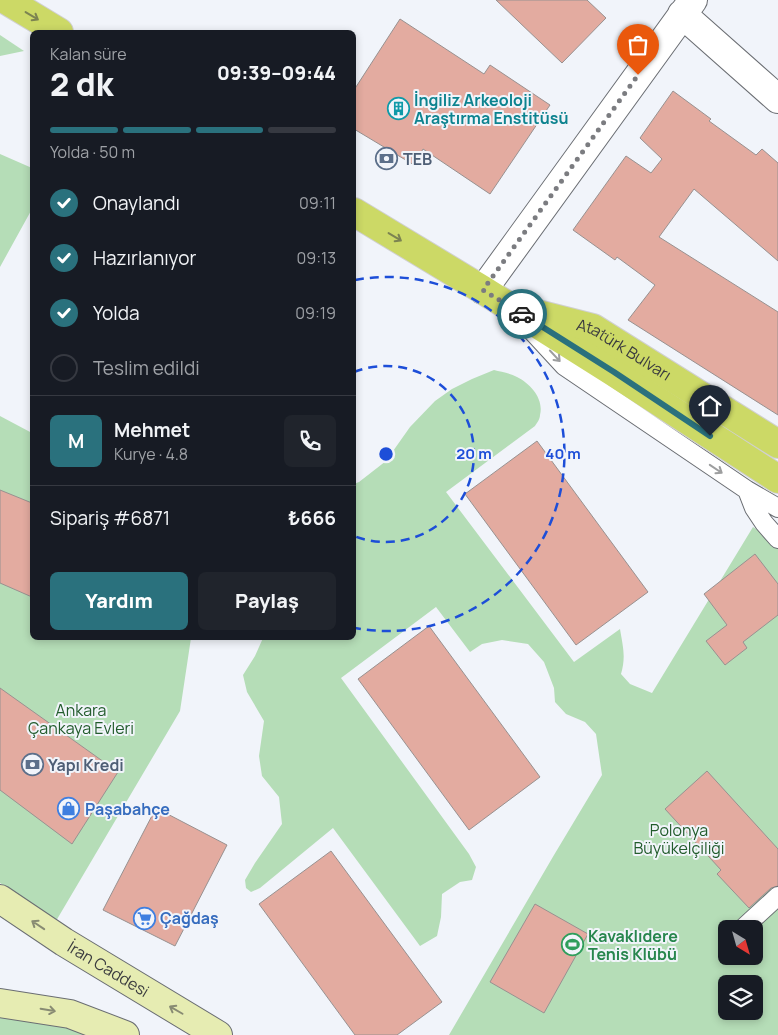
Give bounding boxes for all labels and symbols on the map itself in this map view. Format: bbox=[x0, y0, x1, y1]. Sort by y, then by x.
one-way arrow bbox=[25, 12, 39, 22]
pin bbox=[617, 24, 659, 75]
place label: İngiliz Arkeoloji Araştırma Enstitüsü bbox=[414, 89, 568, 129]
building icon: İngiliz Arkeoloji Araştırma Enstitüsü bbox=[386, 97, 410, 121]
bank icon: TEB bbox=[375, 147, 399, 171]
place label: TEB bbox=[403, 148, 432, 170]
one-way arrow bbox=[388, 232, 402, 242]
courier bbox=[497, 289, 547, 339]
street label: Atatürk Bulvarı bbox=[574, 313, 676, 386]
one-way arrow bbox=[549, 350, 561, 363]
pin bbox=[689, 385, 731, 436]
text: 20 m bbox=[456, 443, 492, 464]
text: 40 m bbox=[545, 443, 581, 464]
centre of rings bbox=[377, 445, 395, 463]
one-way arrow bbox=[709, 464, 723, 474]
park label: Ankara Çankaya Evleri bbox=[28, 699, 134, 739]
bank icon: Yapı Kredi bbox=[20, 753, 44, 777]
place label: Yapı Kredi bbox=[48, 754, 124, 776]
shop icon: Paşabahçe bbox=[57, 797, 81, 821]
place label: Paşabahçe bbox=[85, 798, 170, 820]
park label: Polonya Büyükelçiliği bbox=[633, 819, 725, 859]
supermarket icon: Çağdaş bbox=[132, 906, 156, 930]
place label: Çağdaş bbox=[160, 907, 219, 929]
one-way arrow bbox=[31, 920, 45, 930]
north arrow bbox=[718, 920, 762, 965]
place label: Kavaklıdere Tenis Klübü bbox=[588, 925, 678, 965]
sports icon: Kavaklıdere Tenis Klübü bbox=[560, 933, 584, 957]
street label: İran Caddesi bbox=[64, 936, 153, 1002]
one-way arrow bbox=[170, 1005, 184, 1015]
one-way arrow bbox=[40, 1006, 56, 1016]

